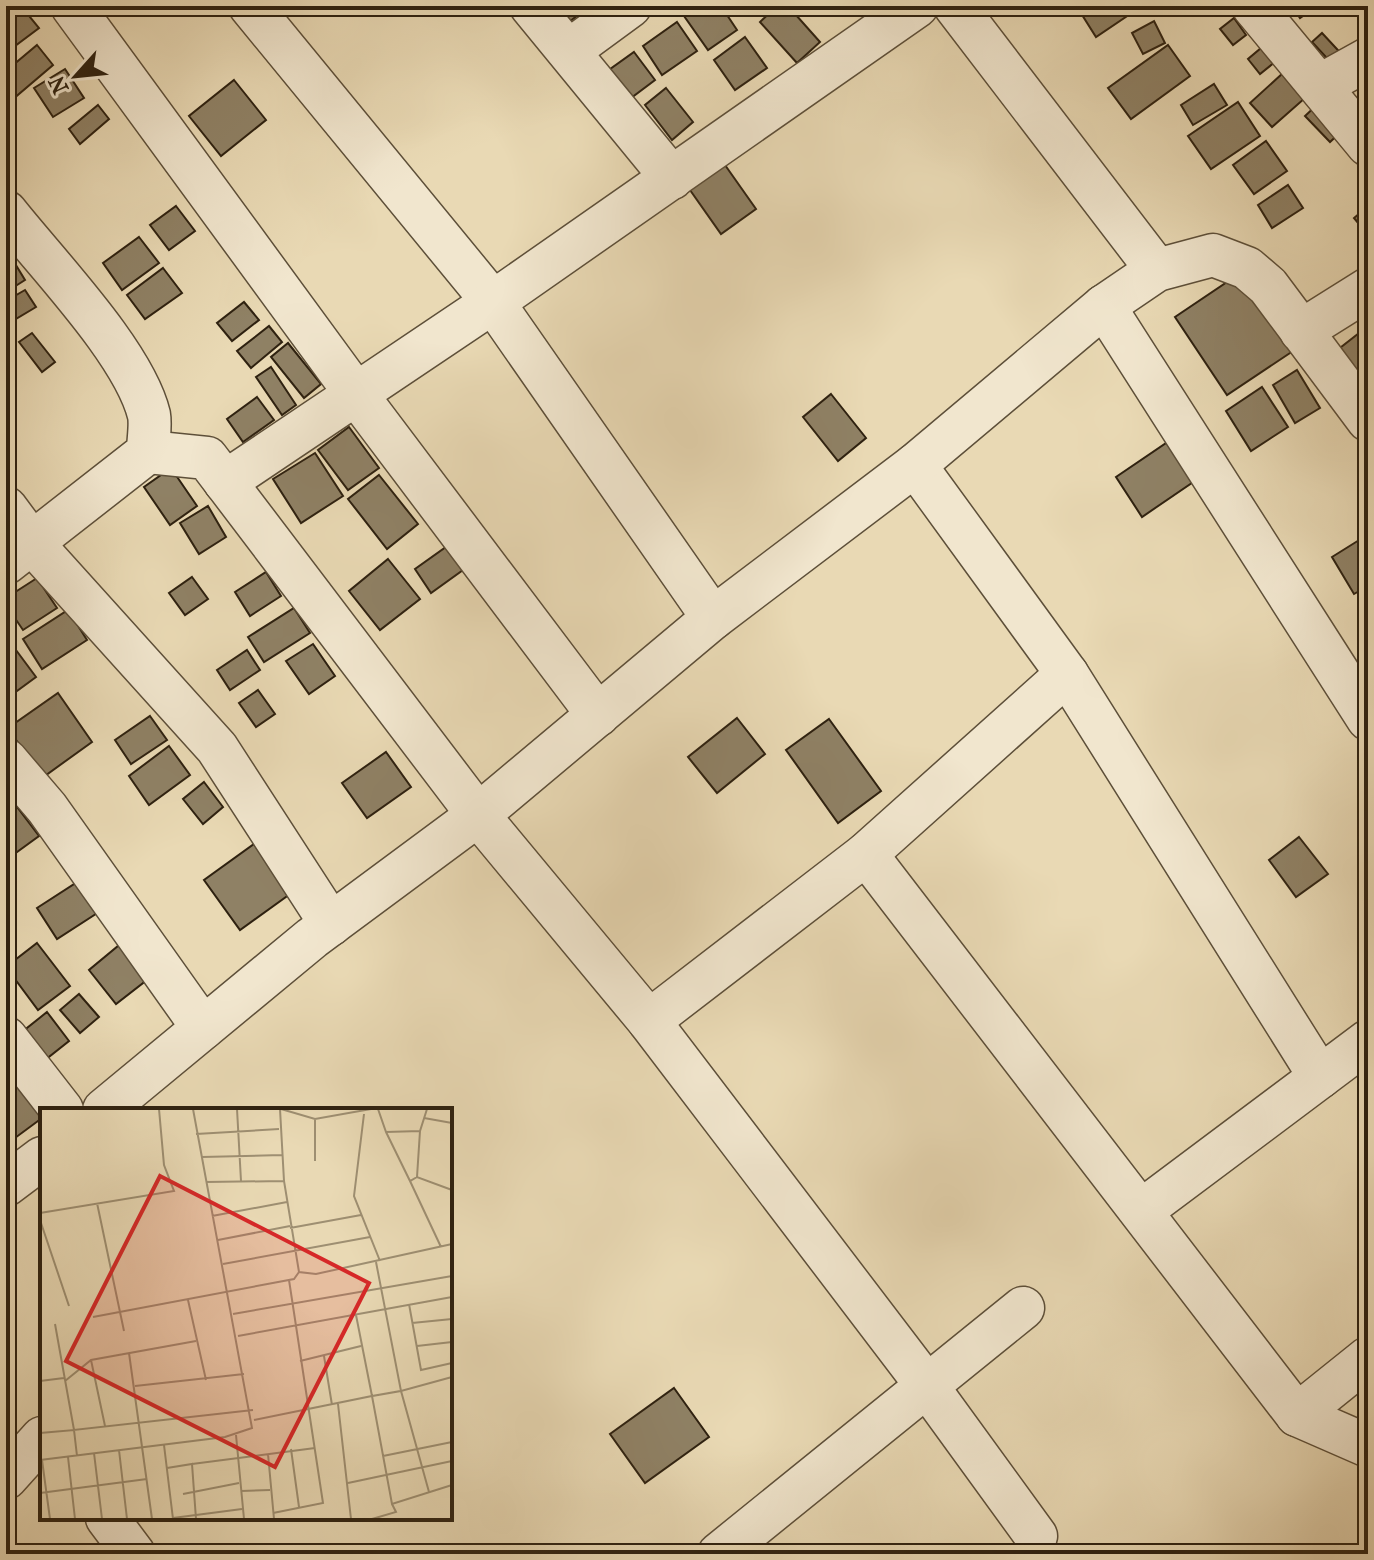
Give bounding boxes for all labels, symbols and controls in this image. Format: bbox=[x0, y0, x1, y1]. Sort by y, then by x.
north arrow bbox=[36, 36, 116, 116]
text: N bbox=[44, 71, 74, 98]
inset map bbox=[40, 1108, 452, 1520]

